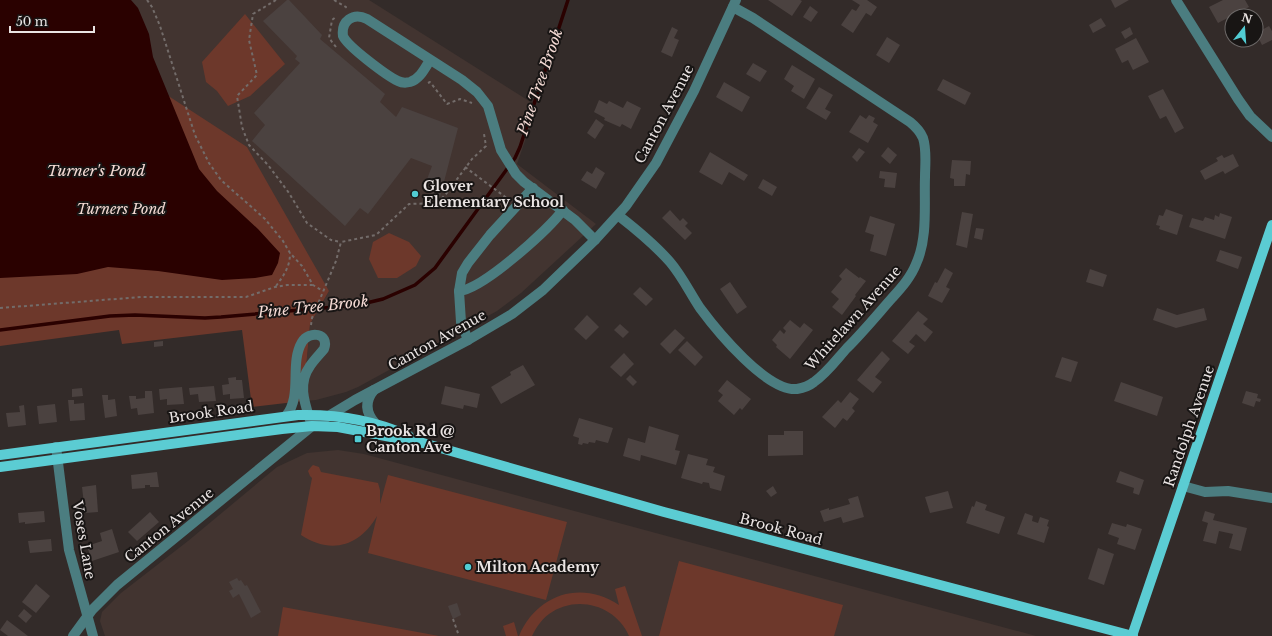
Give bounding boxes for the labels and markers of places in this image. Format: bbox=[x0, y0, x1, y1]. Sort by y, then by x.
place label: Glover Elementary School bbox=[423, 177, 564, 211]
marker: Glover Elementary School bbox=[410, 189, 420, 199]
place label: Brook Rd @ Canton Ave bbox=[366, 422, 455, 456]
marker: Brook Rd @ Canton Ave bbox=[353, 434, 363, 444]
place label: Milton Academy bbox=[476, 558, 600, 576]
marker: Milton Academy bbox=[463, 562, 473, 572]

